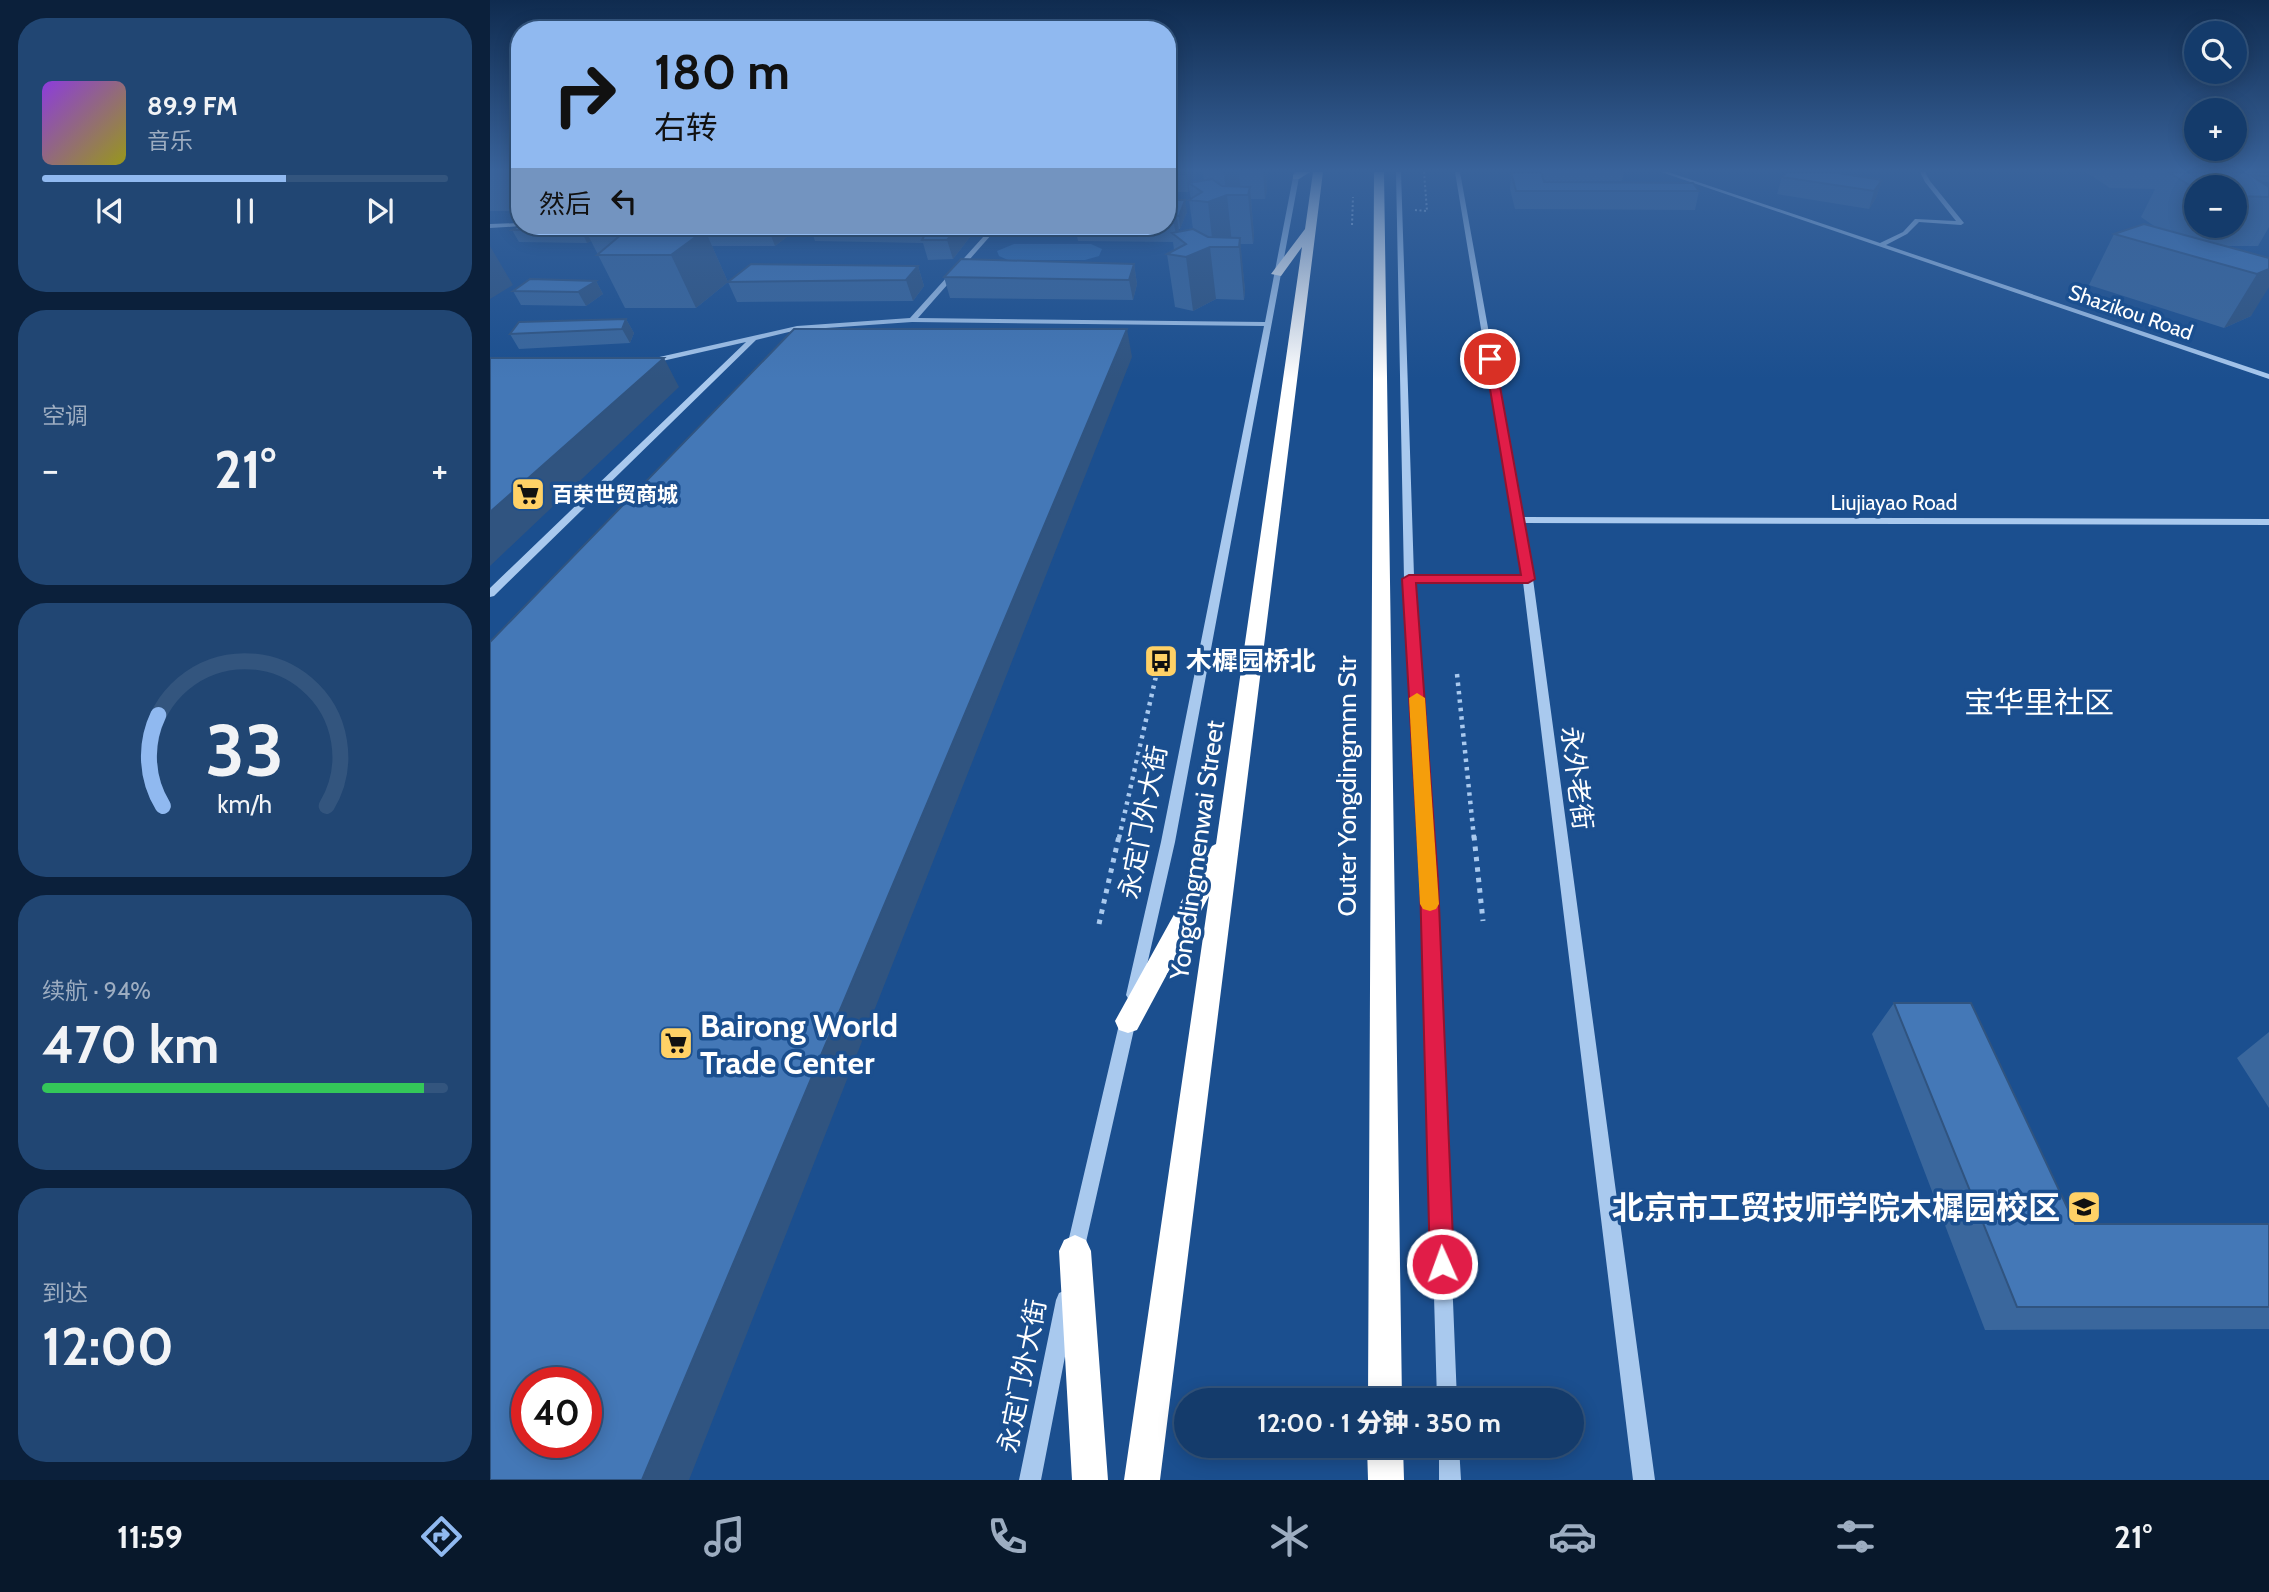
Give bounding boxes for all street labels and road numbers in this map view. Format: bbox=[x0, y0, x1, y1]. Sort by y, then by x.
street label: Shazikou Road bbox=[2066, 279, 2196, 345]
street label: Liujiayao Road bbox=[1831, 490, 1957, 516]
street label: Outer Yongdingmnn Str bbox=[1331, 655, 1363, 916]
street label: Yongdingmenwai Street bbox=[1163, 718, 1231, 983]
street label: 永外老街 bbox=[1555, 724, 1599, 832]
street label: 永定门外大街 bbox=[1112, 742, 1174, 902]
street label: 永定门外大街 bbox=[991, 1296, 1053, 1456]

